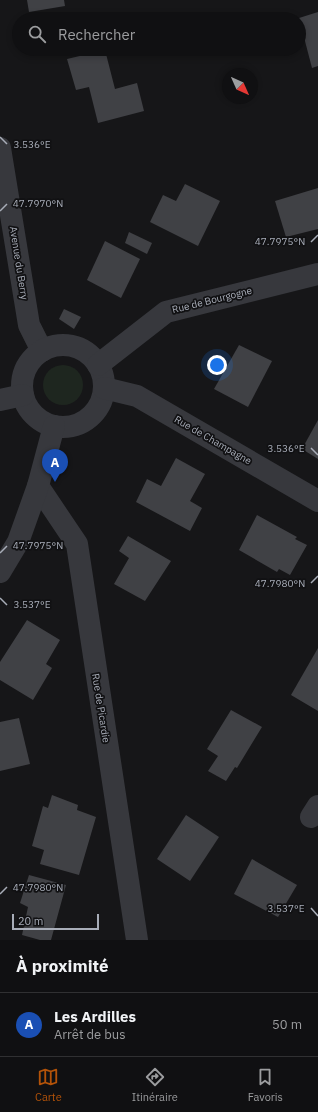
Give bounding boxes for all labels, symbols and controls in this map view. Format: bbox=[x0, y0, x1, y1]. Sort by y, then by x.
search box bbox=[12, 12, 306, 56]
icon: search bbox=[26, 23, 48, 45]
text: Rechercher bbox=[58, 25, 135, 44]
north arrow bbox=[222, 68, 258, 104]
text: 3.536°E bbox=[13, 138, 51, 151]
text: 47.7970°N bbox=[13, 197, 63, 210]
street label: Avenue du Berry bbox=[7, 225, 31, 301]
text: 47.7975°N bbox=[255, 235, 305, 248]
street label: Rue de Bourgogne bbox=[171, 284, 254, 316]
your location bbox=[207, 355, 227, 375]
street label: Rue de Champagne bbox=[172, 413, 254, 468]
text: 3.536°E bbox=[267, 442, 305, 455]
pin: A bbox=[42, 449, 68, 482]
text: 47.7975°N bbox=[13, 539, 63, 552]
text: 47.7980°N bbox=[255, 577, 305, 590]
text: 3.537°E bbox=[13, 598, 51, 611]
street label: Rue de Picardie bbox=[89, 672, 113, 744]
text: 47.7980°N bbox=[13, 881, 63, 894]
text: 3.537°E bbox=[267, 902, 305, 915]
scale bar bbox=[12, 912, 99, 931]
text: 20 m bbox=[18, 914, 43, 928]
text: À proximité bbox=[16, 955, 109, 977]
text: Les Ardilles bbox=[54, 1007, 136, 1026]
text: A bbox=[25, 1016, 33, 1033]
text: 50 m bbox=[272, 1016, 302, 1033]
text: Arrêt de bus bbox=[54, 1026, 126, 1043]
tab: Carte bbox=[35, 1066, 62, 1104]
tab: Itinéraire bbox=[132, 1066, 178, 1104]
tab: Favoris bbox=[248, 1066, 283, 1104]

